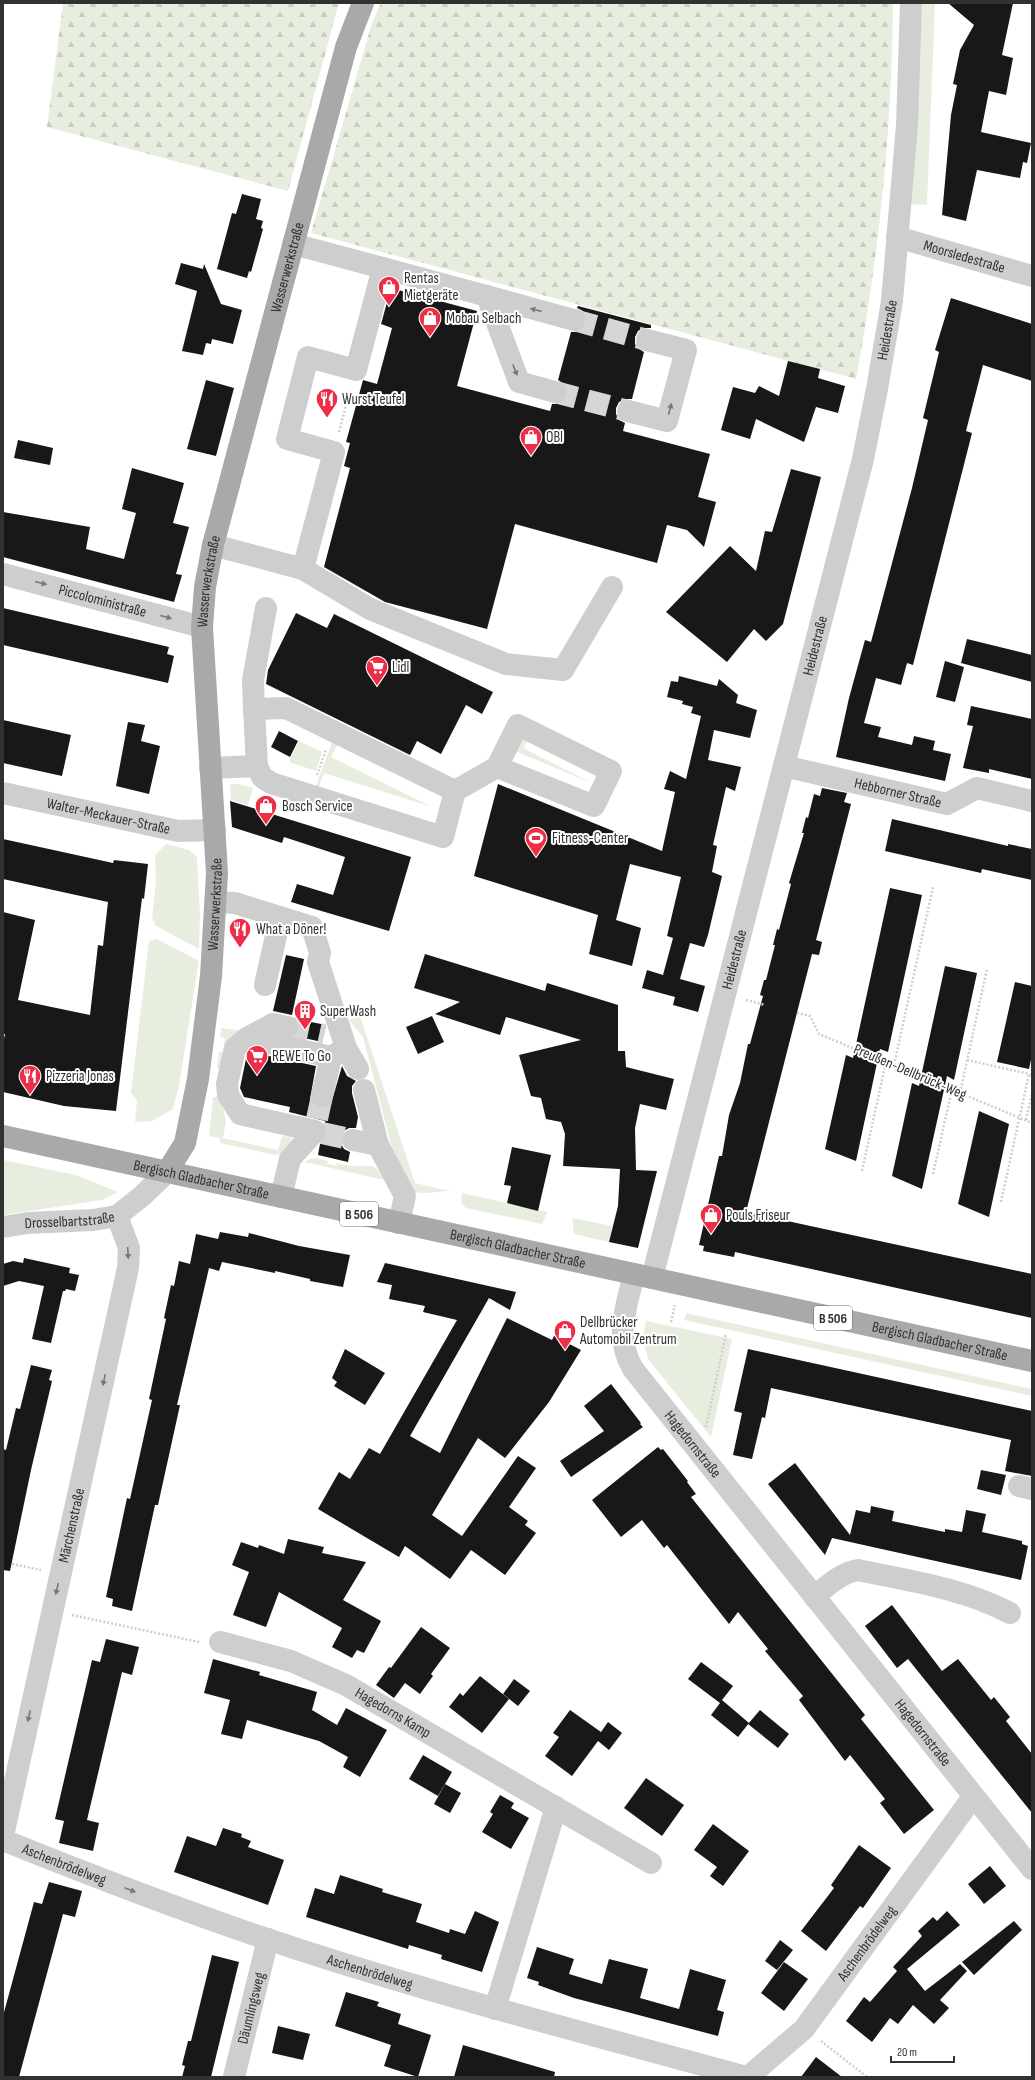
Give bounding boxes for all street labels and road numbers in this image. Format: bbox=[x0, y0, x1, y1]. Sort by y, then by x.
street label: Wasserwerkstraße bbox=[266, 220, 308, 315]
street label: Moorsledestraße bbox=[921, 236, 1007, 277]
street label: Heidestraße bbox=[873, 298, 902, 362]
street label: Wasserwerkstraße bbox=[193, 533, 225, 628]
street label: Piccoloministraße bbox=[57, 580, 149, 621]
street label: Heidestraße bbox=[798, 614, 832, 678]
street label: Hebborner Straße bbox=[852, 773, 943, 812]
street label: Walter-Meckauer-Straße bbox=[45, 793, 172, 839]
street label: Wasserwerkstraße bbox=[203, 858, 227, 951]
street label: Heidestraße bbox=[717, 928, 751, 991]
street label: Preußen-Dellbrück-Weg bbox=[851, 1040, 969, 1104]
street label: Bergisch Gladbacher Straße bbox=[132, 1155, 271, 1203]
road number: B 506 bbox=[340, 1202, 378, 1226]
street label: Drosselbartstraße bbox=[24, 1207, 116, 1233]
street label: Bergisch Gladbacher Straße bbox=[448, 1225, 587, 1273]
road number: B 506 bbox=[814, 1306, 852, 1330]
street label: Bergisch Gladbacher Straße bbox=[870, 1317, 1009, 1365]
street label: Hagedornstraße bbox=[660, 1407, 726, 1482]
street label: Märchenstraße bbox=[54, 1486, 89, 1565]
street label: Hagedorns Kamp bbox=[352, 1683, 434, 1742]
street label: Hagedornstraße bbox=[890, 1695, 956, 1770]
street label: Aschenbrödelweg bbox=[19, 1839, 109, 1889]
street label: Aschenbrödelweg bbox=[832, 1902, 900, 1985]
street label: Aschenbrödelweg bbox=[324, 1949, 415, 1994]
street label: Däumlingsweg bbox=[233, 1970, 269, 2046]

